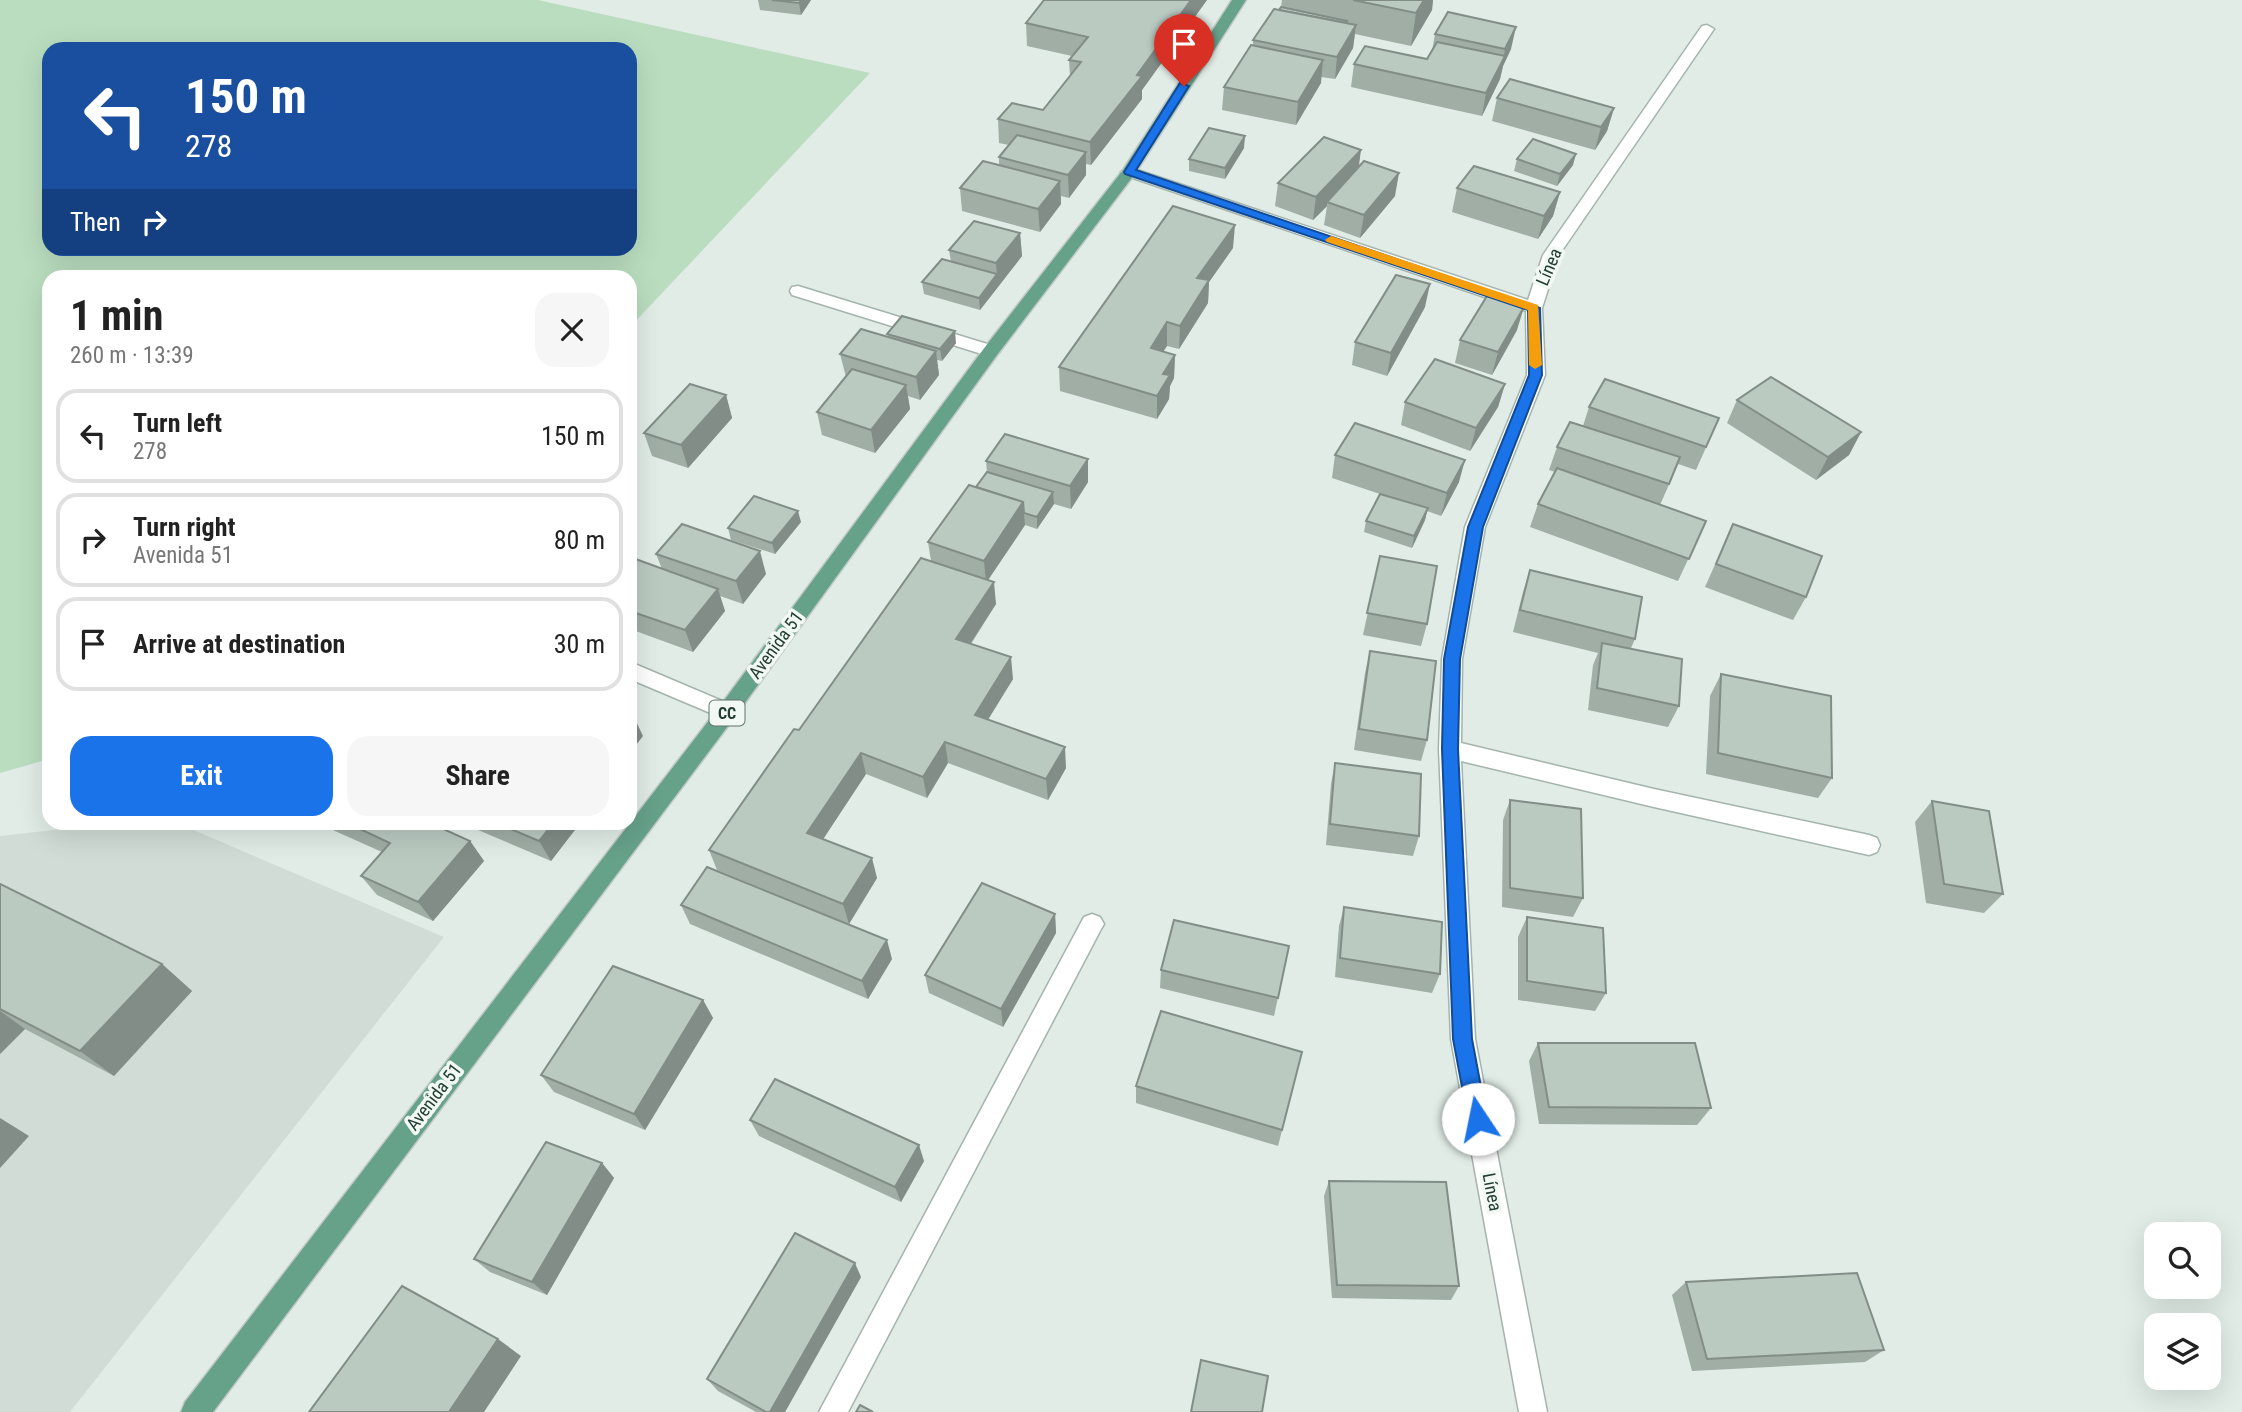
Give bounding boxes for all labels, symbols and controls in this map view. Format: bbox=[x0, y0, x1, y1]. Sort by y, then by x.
pin bbox=[1154, 14, 1214, 86]
icon: arrive bbox=[1165, 25, 1203, 63]
text: 150 m bbox=[185, 68, 307, 125]
icon: left bbox=[70, 70, 161, 161]
text: 278 bbox=[185, 127, 232, 165]
icon: right bbox=[135, 203, 173, 241]
text: Then bbox=[70, 207, 121, 237]
street label: Línea bbox=[1531, 245, 1566, 289]
text: 1 min bbox=[70, 291, 163, 340]
button: close bbox=[535, 293, 609, 367]
text: 260 m · 13:39 bbox=[70, 342, 194, 369]
text: Turn left bbox=[133, 408, 222, 438]
icon: left bbox=[74, 417, 112, 455]
text: 150 m bbox=[541, 421, 605, 451]
text: 278 bbox=[133, 438, 167, 465]
text: Turn right bbox=[133, 512, 235, 542]
icon: right bbox=[74, 521, 112, 559]
text: 80 m bbox=[554, 525, 605, 555]
text: Avenida 51 bbox=[133, 542, 233, 569]
street label: Avenida 51 bbox=[744, 607, 807, 683]
icon: arrive bbox=[74, 625, 112, 663]
text: Arrive at destination bbox=[133, 629, 345, 659]
text: 30 m bbox=[554, 629, 605, 659]
road number: CC bbox=[710, 700, 744, 726]
button: Exit bbox=[70, 736, 333, 816]
button: Share bbox=[347, 736, 609, 816]
street label: Avenida 51 bbox=[402, 1059, 466, 1134]
position arrow bbox=[1441, 1082, 1515, 1156]
street label: Línea bbox=[1479, 1171, 1506, 1213]
map controls bbox=[2144, 1222, 2221, 1390]
button: search bbox=[2144, 1222, 2221, 1299]
button: layers bbox=[2144, 1313, 2221, 1390]

